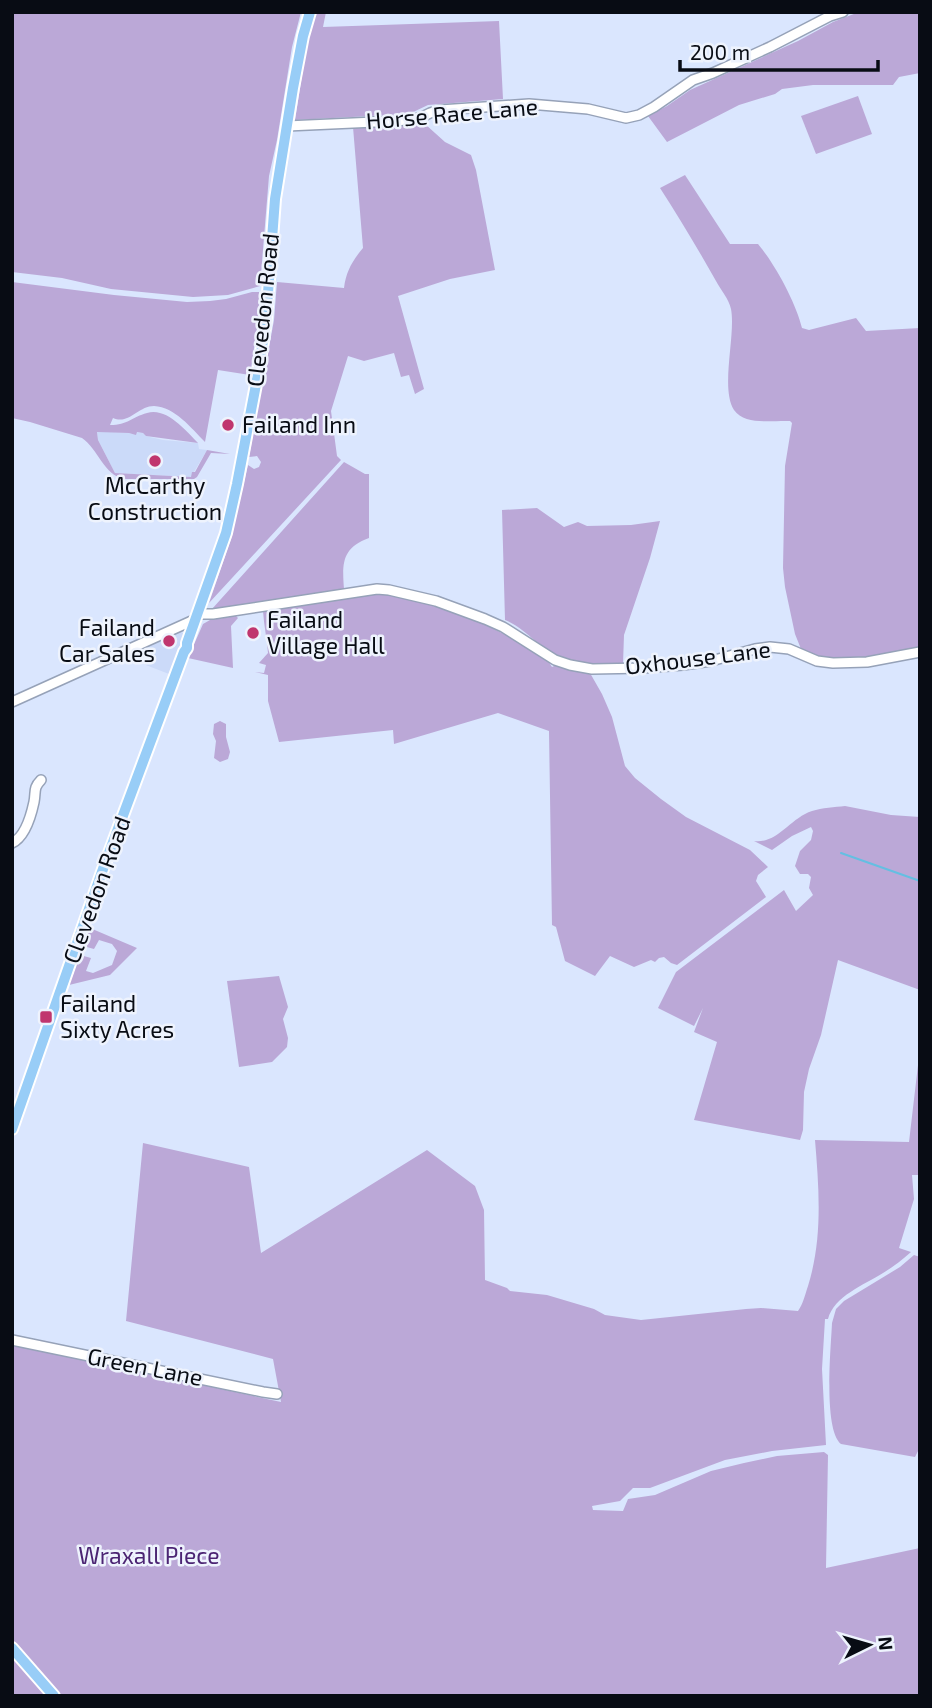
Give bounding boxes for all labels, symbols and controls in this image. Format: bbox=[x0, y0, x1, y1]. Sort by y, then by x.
scale bar bbox=[680, 28, 878, 72]
text: 200 m bbox=[690, 39, 750, 64]
street label: Horse Race Lane bbox=[365, 92, 539, 134]
street label: Clevedon Road bbox=[240, 232, 284, 388]
place label: Failand Inn bbox=[242, 410, 356, 438]
marker: Failand Inn bbox=[220, 417, 236, 433]
marker: McCarthy Construction bbox=[147, 453, 163, 469]
place label: McCarthy Construction bbox=[88, 471, 222, 525]
place label: Failand Village Hall bbox=[267, 605, 385, 659]
place label: Failand Car Sales bbox=[59, 613, 155, 667]
marker: Failand Village Hall bbox=[245, 625, 261, 641]
marker: Failand Car Sales bbox=[161, 633, 177, 649]
street label: Oxhouse Lane bbox=[624, 634, 772, 680]
street label: Clevedon Road bbox=[57, 812, 136, 967]
place label: Failand Sixty Acres bbox=[60, 989, 174, 1043]
marker: Failand Sixty Acres bbox=[38, 1009, 54, 1025]
street label: Green Lane bbox=[85, 1341, 205, 1391]
park label: Wraxall Piece bbox=[78, 1541, 220, 1569]
north arrow bbox=[834, 1610, 904, 1680]
text: N bbox=[874, 1636, 898, 1651]

